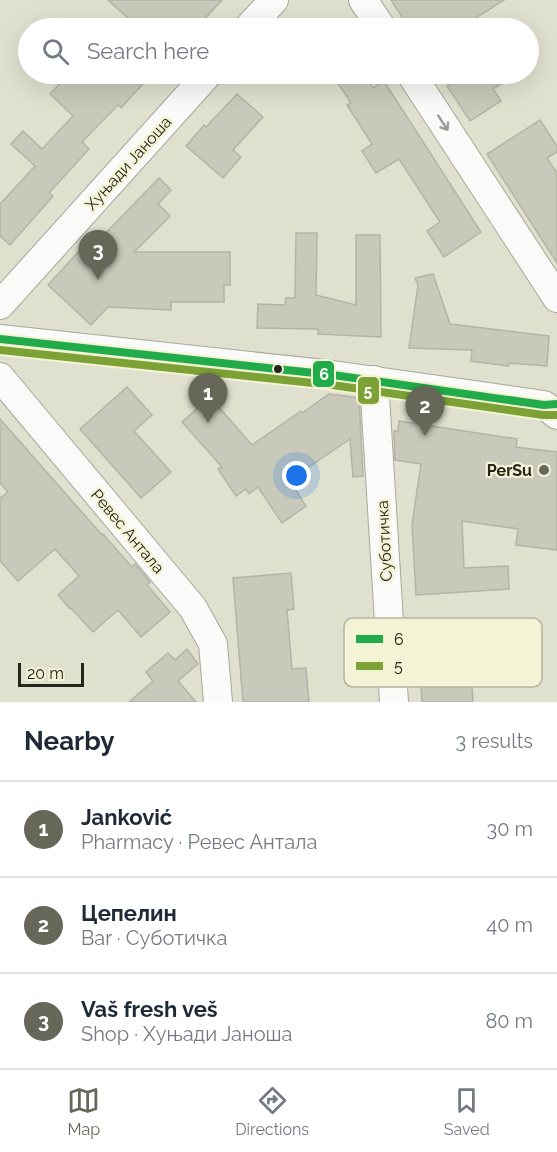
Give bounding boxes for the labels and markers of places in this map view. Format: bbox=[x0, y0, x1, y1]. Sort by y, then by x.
pin: 3 bbox=[78, 230, 118, 280]
unlabelled marker bbox=[272, 363, 284, 375]
pin: 1 bbox=[188, 374, 228, 423]
pin: 2 bbox=[406, 386, 444, 436]
place label: PerSu bbox=[487, 461, 532, 480]
marker: PerSu bbox=[537, 463, 551, 477]

